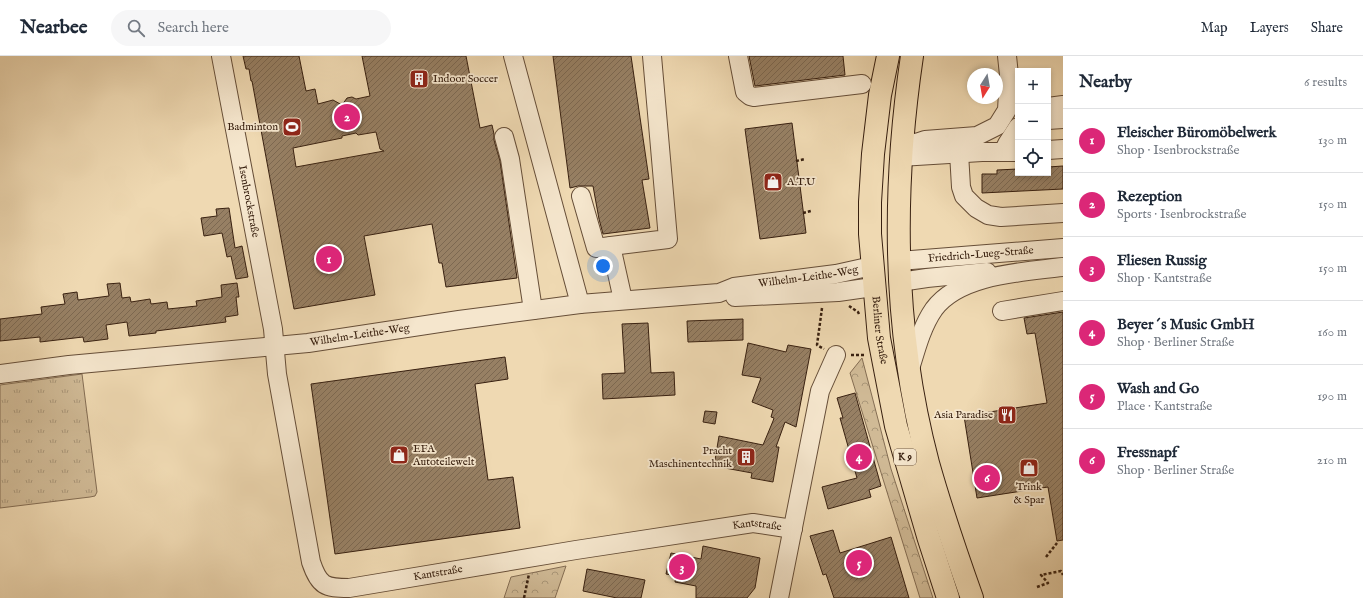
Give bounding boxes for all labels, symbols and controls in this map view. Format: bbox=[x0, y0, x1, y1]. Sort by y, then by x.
search box bbox=[111, 10, 391, 46]
text: Nearbee bbox=[20, 16, 87, 40]
icon: search bbox=[125, 17, 147, 39]
text: Search here bbox=[157, 18, 229, 37]
text: Map bbox=[1201, 19, 1228, 37]
text: Layers bbox=[1250, 19, 1289, 37]
text: Share bbox=[1311, 19, 1343, 37]
building icon: Indoor Soccer bbox=[408, 68, 430, 90]
north arrow bbox=[967, 68, 1003, 104]
map controls bbox=[1015, 68, 1051, 176]
button: + bbox=[1015, 68, 1051, 104]
place label: Indoor Soccer bbox=[433, 72, 498, 86]
text: Nearby bbox=[1079, 72, 1132, 93]
text: 6 results bbox=[1304, 74, 1347, 91]
pin: 2 bbox=[334, 102, 360, 132]
button: − bbox=[1015, 104, 1051, 140]
sports icon: Badminton bbox=[281, 116, 303, 138]
place label: Badminton bbox=[227, 120, 278, 134]
text: Fleischer Büromöbelwerk bbox=[1117, 123, 1277, 142]
text: 1 bbox=[1090, 132, 1094, 149]
text: 130 m bbox=[1318, 132, 1347, 149]
button: locate bbox=[1015, 140, 1051, 176]
text: Shop · Isenbrockstraße bbox=[1117, 142, 1239, 159]
street label: Isenbrockstraße bbox=[235, 164, 262, 239]
shop icon: A.T.U bbox=[762, 171, 784, 193]
place label: A.T.U bbox=[786, 175, 816, 189]
text: Rezeption bbox=[1117, 187, 1182, 206]
text: 2 bbox=[1089, 196, 1095, 213]
text: 150 m bbox=[1318, 196, 1347, 213]
text: Sports · Isenbrockstraße bbox=[1117, 206, 1246, 223]
street label: Friedrich-Lueg-Straße bbox=[927, 243, 1034, 266]
pin: 1 bbox=[316, 244, 342, 274]
text: Fliesen Russig bbox=[1117, 251, 1207, 270]
your location bbox=[593, 256, 613, 276]
text: 3 bbox=[1090, 260, 1094, 277]
text: 150 m bbox=[1318, 260, 1347, 277]
street label: Wilhelm-Leithe-Weg bbox=[758, 262, 861, 291]
text: Shop · Kantstraße bbox=[1117, 270, 1212, 287]
street label: Berliner Straße bbox=[868, 295, 891, 365]
text: Beyer´s Music GmbH bbox=[1117, 315, 1255, 334]
street label: Wilhelm-Leithe-Weg bbox=[309, 320, 412, 350]
text: 4 bbox=[1089, 324, 1095, 341]
text: 160 m bbox=[1317, 324, 1347, 341]
text: Shop · Berliner Straße bbox=[1117, 334, 1234, 351]
text: Wash and Go bbox=[1117, 379, 1199, 398]
text: 5 bbox=[1090, 388, 1094, 405]
text: 190 m bbox=[1317, 388, 1347, 405]
text: Place · Kantstraße bbox=[1117, 398, 1212, 415]
restaurant icon: Asia Paradise bbox=[996, 404, 1018, 426]
place label: Asia Paradise bbox=[933, 408, 993, 422]
place label: EFA Autoteilewelt bbox=[412, 442, 475, 469]
pin: 4 bbox=[846, 442, 872, 472]
text: Fressnapf bbox=[1117, 443, 1177, 462]
shop icon: EFA Autoteilewelt bbox=[388, 444, 410, 466]
place label: Pracht Maschinentechnik bbox=[649, 444, 732, 471]
building icon: Pracht Maschinentechnik bbox=[735, 446, 757, 468]
road number: K 9 bbox=[894, 449, 916, 465]
text: 6 bbox=[1089, 452, 1095, 469]
text: 210 m bbox=[1317, 452, 1347, 469]
shop icon: Trink & Spar bbox=[1018, 457, 1040, 479]
text: Shop · Berliner Straße bbox=[1117, 462, 1234, 479]
pin: 6 bbox=[974, 463, 1000, 493]
place label: Trink & Spar bbox=[1013, 480, 1045, 507]
street label: Kantstraße bbox=[731, 516, 783, 534]
pin: 5 bbox=[846, 548, 872, 578]
pin: 3 bbox=[669, 552, 695, 582]
street label: Kantstraße bbox=[412, 562, 464, 584]

